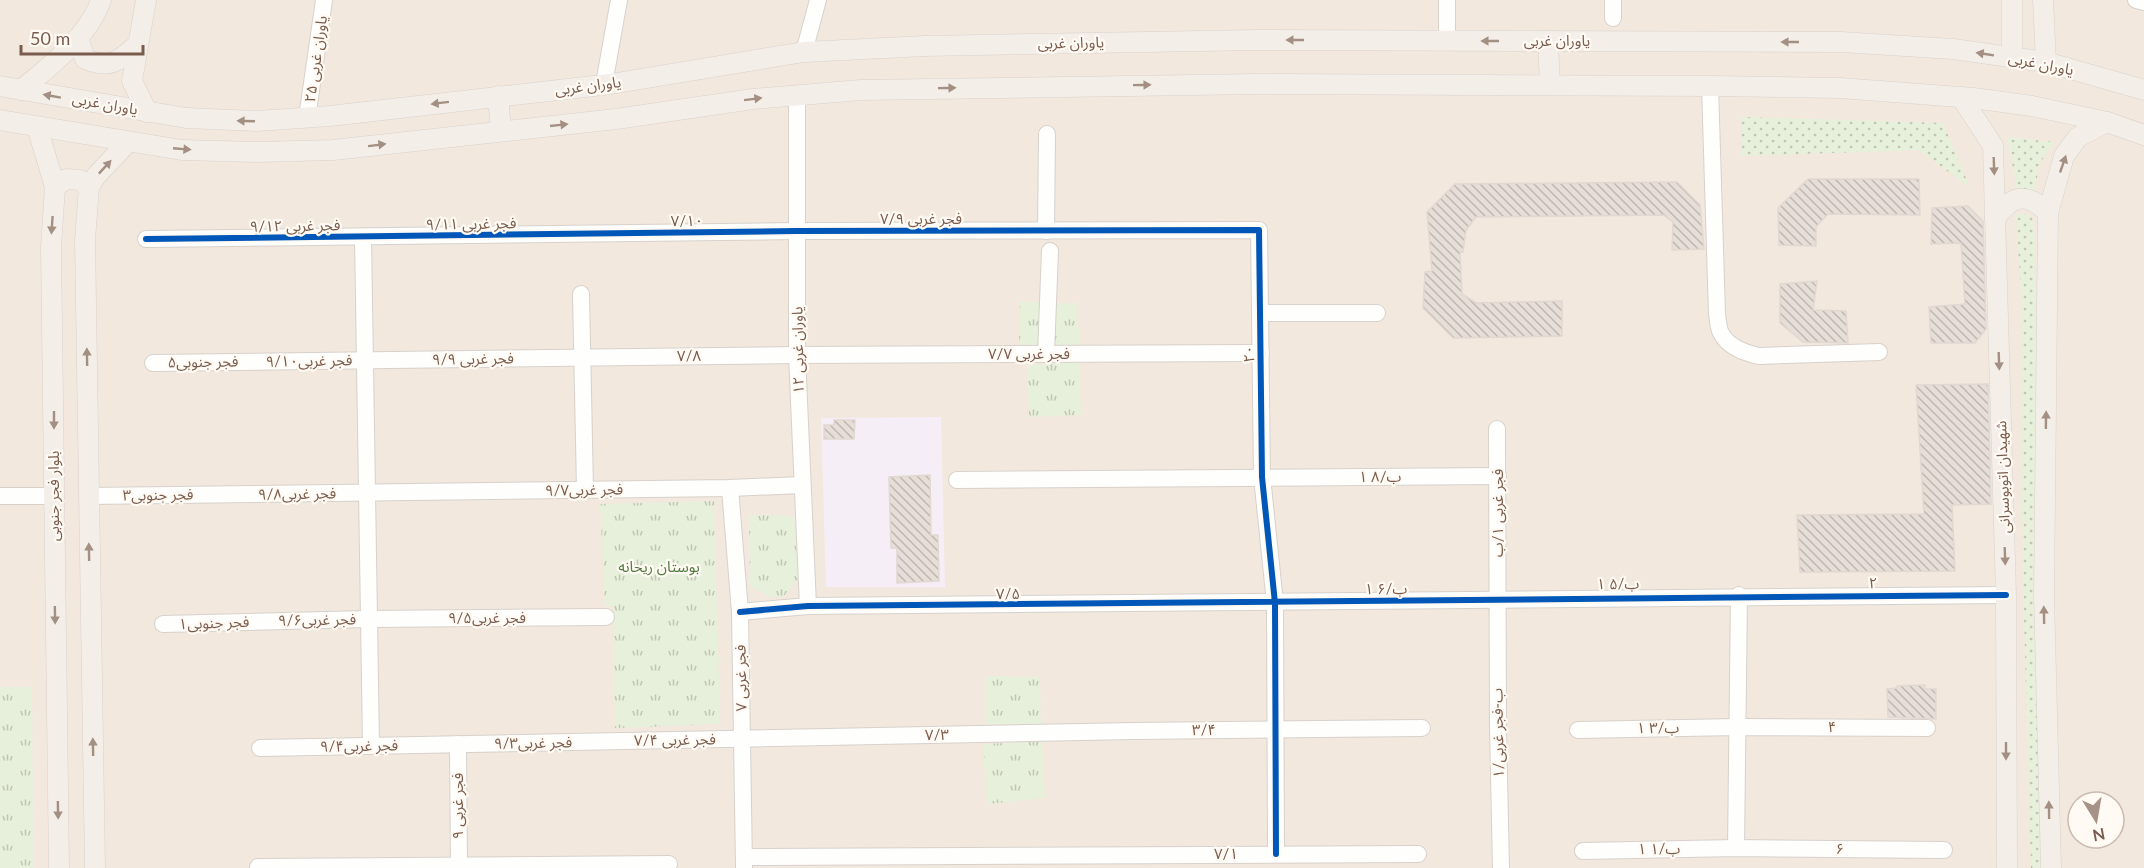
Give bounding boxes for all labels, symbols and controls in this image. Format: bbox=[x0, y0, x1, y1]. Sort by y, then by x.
street label: یاوران غربی ۲۵ bbox=[300, 14, 331, 104]
scale bar bbox=[21, 18, 142, 56]
text: 50 m bbox=[30, 27, 70, 49]
street label: یاوران غربی bbox=[1524, 31, 1590, 50]
street label: یاوران غربی bbox=[1038, 32, 1104, 53]
one-way arrow bbox=[1286, 35, 1305, 45]
one-way arrow bbox=[1481, 36, 1500, 46]
one-way arrow bbox=[1781, 37, 1800, 47]
street label: یاوران غربی bbox=[2007, 48, 2076, 79]
one-way arrow bbox=[1975, 50, 1994, 59]
street label: یاوران غربی bbox=[554, 72, 622, 99]
one-way arrow bbox=[1133, 80, 1152, 90]
one-way arrow bbox=[938, 83, 957, 93]
street label: یاوران غربی bbox=[71, 88, 139, 119]
one-way arrow bbox=[43, 91, 62, 100]
one-way arrow bbox=[743, 94, 762, 104]
one-way arrow bbox=[430, 98, 449, 108]
one-way arrow bbox=[236, 116, 255, 125]
one-way arrow bbox=[550, 120, 569, 130]
one-way arrow bbox=[367, 140, 386, 150]
one-way arrow bbox=[173, 144, 192, 154]
one-way arrow bbox=[2058, 155, 2068, 173]
one-way arrow bbox=[1989, 157, 1999, 176]
one-way arrow bbox=[98, 160, 112, 175]
street label: ۷/۹ فجر غربی bbox=[880, 209, 962, 228]
street label: ۷/۱۰ bbox=[671, 211, 703, 229]
street label: ۹/۱۱ فجر غربی bbox=[426, 213, 517, 234]
one-way arrow bbox=[48, 215, 57, 234]
street label: ۹/۱۲ فجر غربی bbox=[250, 215, 341, 236]
street label: ۱۲ یاوران غربی bbox=[787, 306, 808, 394]
street label: ۷/۷ فجر غربی bbox=[988, 344, 1070, 363]
street label: ۲۰ bbox=[1239, 345, 1257, 363]
street label: ۷/۸ bbox=[677, 346, 702, 364]
one-way arrow bbox=[83, 347, 92, 366]
street label: ۹/۹ فجر غربی bbox=[432, 348, 514, 369]
street label: فجر غربی۹/۱۰ bbox=[265, 350, 353, 371]
street label: فجر جنوبی۵ bbox=[167, 351, 239, 372]
one-way arrow bbox=[1995, 352, 2004, 371]
one-way arrow bbox=[49, 410, 59, 429]
one-way arrow bbox=[2041, 410, 2051, 429]
street label: شهیدان اتوبوسرانی bbox=[1991, 420, 2014, 534]
street label: بلوار فجر جنوبی bbox=[44, 451, 63, 541]
street label: ۱ ب/۸ bbox=[1359, 467, 1401, 485]
street label: فجر غربی ۱/ب bbox=[1488, 469, 1507, 557]
street label: فجر غربی۹/۷ bbox=[545, 479, 623, 500]
street label: فجر غربی۹/۸ bbox=[258, 483, 336, 504]
street label: فجر جنوبی۳ bbox=[122, 484, 194, 505]
one-way arrow bbox=[84, 542, 94, 561]
one-way arrow bbox=[2000, 547, 2009, 566]
park label: بوستان ریحانه bbox=[618, 557, 700, 576]
street label: ۲ bbox=[1869, 573, 1877, 591]
street label: ۱ ب/۵ bbox=[1596, 574, 1640, 593]
street label: ۱ ب/۶ bbox=[1364, 579, 1408, 598]
street label: ۷/۵ bbox=[996, 584, 1020, 602]
one-way arrow bbox=[51, 605, 60, 624]
one-way arrow bbox=[2039, 605, 2049, 624]
street label: فجر غربی۹/۵ bbox=[448, 608, 526, 627]
street label: فجر غربی۹/۶ bbox=[278, 609, 356, 630]
street label: فجر جنوبی۱ bbox=[178, 612, 250, 633]
street label: ۷ فجر غربی bbox=[730, 644, 751, 711]
street label: ۱/ب-فجر غربی bbox=[1487, 688, 1508, 778]
street label: ۴ bbox=[1828, 717, 1836, 735]
street label: ۱ ب/۳ bbox=[1636, 718, 1680, 737]
street label: ۳/۴ bbox=[1192, 720, 1216, 738]
street label: ۷/۳ bbox=[925, 725, 950, 743]
street label: ۷/۴ فجر غربی bbox=[634, 729, 716, 750]
street label: فجر غربی۹/۳ bbox=[494, 732, 572, 753]
street label: فجر غربی۹/۴ bbox=[320, 735, 398, 756]
one-way arrow bbox=[88, 737, 97, 756]
one-way arrow bbox=[2001, 742, 2011, 761]
street label: ۹ فجر غربی bbox=[448, 772, 467, 839]
north arrow bbox=[2066, 790, 2126, 850]
one-way arrow bbox=[53, 800, 63, 819]
one-way arrow bbox=[2044, 800, 2054, 819]
text: N bbox=[2091, 825, 2107, 846]
street label: ۱ ب/۱ bbox=[1637, 839, 1681, 858]
street label: ۶ bbox=[1836, 839, 1844, 857]
street label: ۷/۱ bbox=[1214, 844, 1238, 862]

